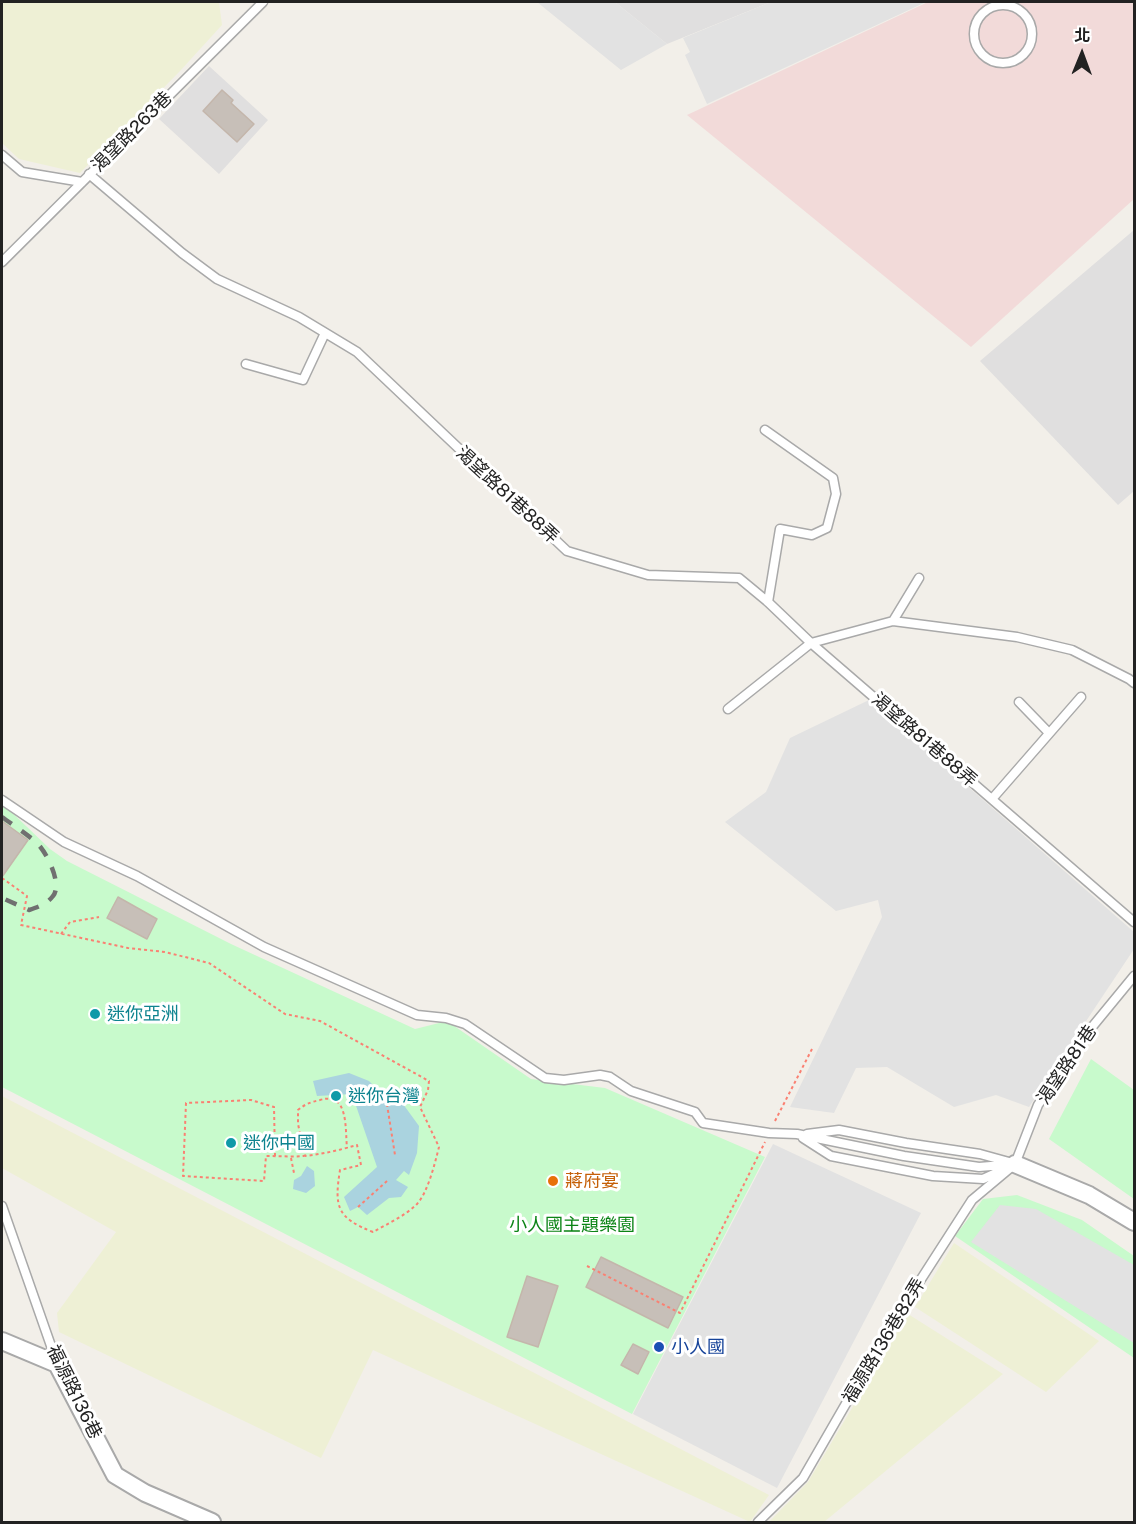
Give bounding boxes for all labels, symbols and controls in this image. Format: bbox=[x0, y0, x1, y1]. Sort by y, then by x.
north arrow bbox=[1052, 24, 1112, 84]
text: 北 bbox=[1074, 26, 1090, 45]
street label: 渴望路263巷 bbox=[87, 87, 177, 177]
street label: 渴望路81巷88弄 bbox=[451, 442, 563, 548]
street label: 渴望路81巷88弄 bbox=[867, 688, 981, 792]
place label: 迷你亞洲 bbox=[107, 1003, 179, 1025]
marker: 迷你亞洲 bbox=[88, 1007, 102, 1021]
street label: 渴望路81巷 bbox=[1033, 1021, 1101, 1109]
place label: 迷你台灣 bbox=[348, 1085, 420, 1107]
marker: 迷你台灣 bbox=[329, 1089, 343, 1103]
place label: 迷你中國 bbox=[243, 1132, 315, 1154]
marker: 迷你中國 bbox=[224, 1136, 238, 1150]
place label: 蔣府宴 bbox=[565, 1170, 619, 1192]
marker: 蔣府宴 bbox=[546, 1174, 560, 1188]
park label: 小人國主題樂園 bbox=[509, 1214, 635, 1236]
street label: 福源路136巷82弄 bbox=[838, 1275, 930, 1407]
place label: 小人國 bbox=[671, 1336, 725, 1358]
marker: 小人國 bbox=[652, 1340, 666, 1354]
street label: 福源路136巷 bbox=[42, 1342, 106, 1442]

